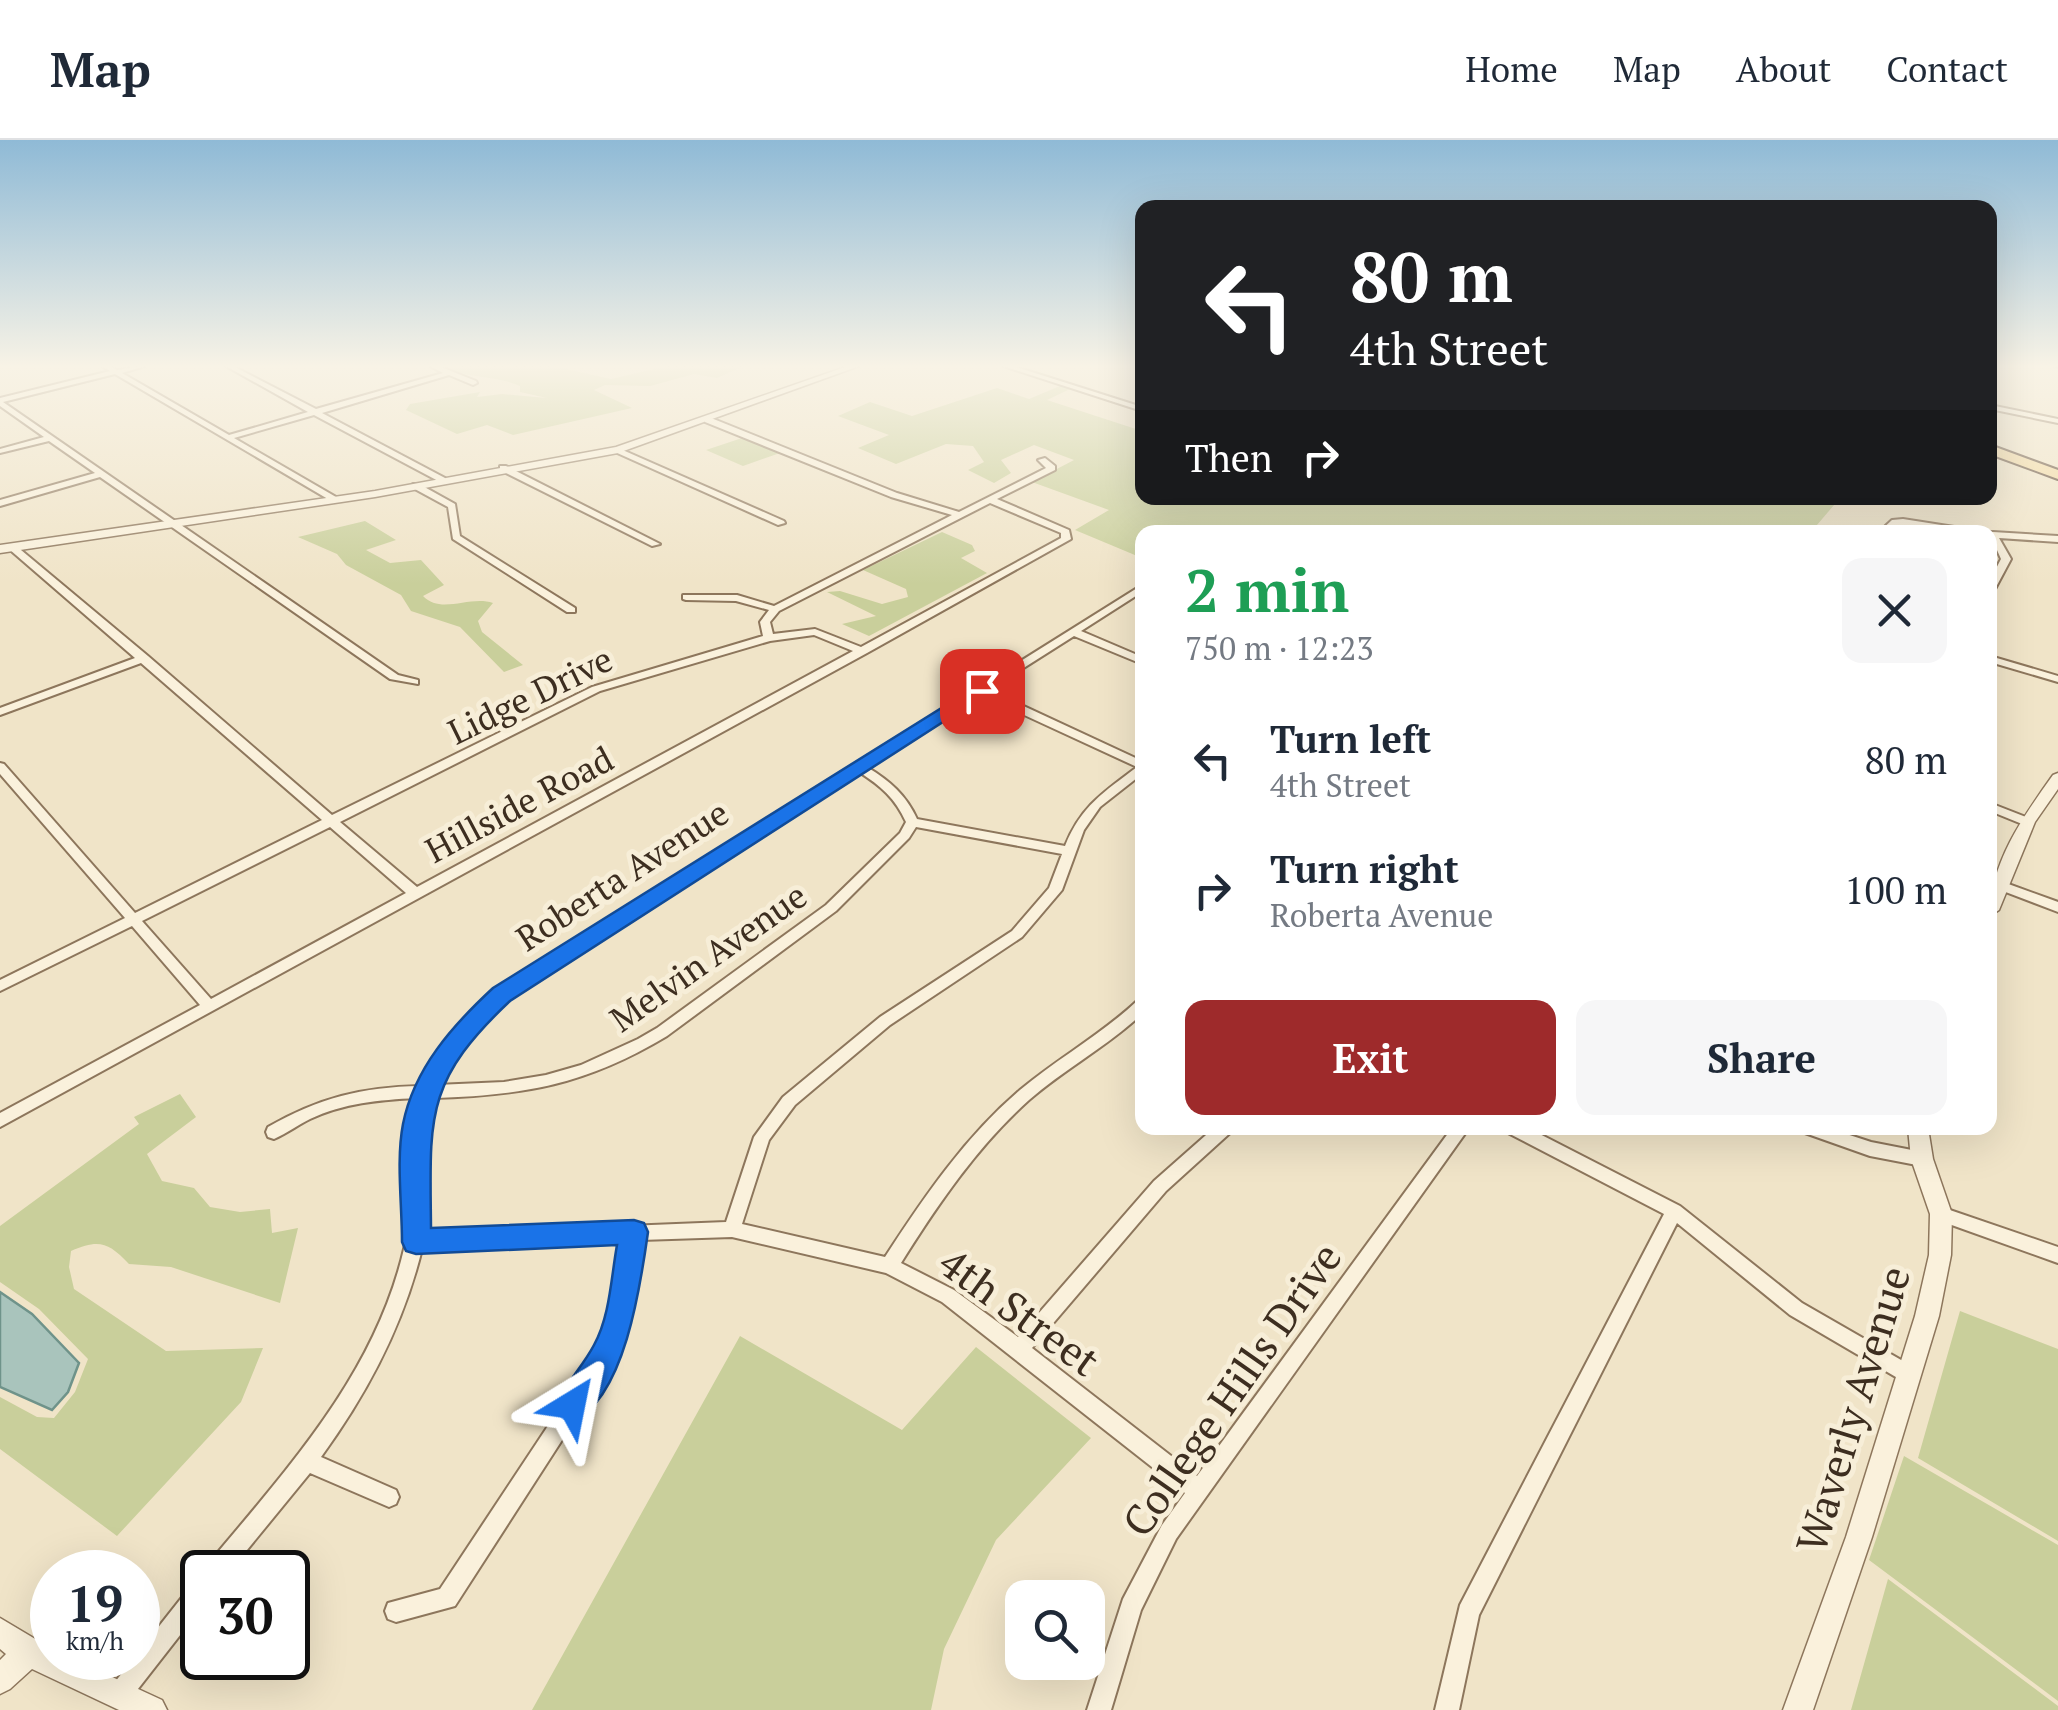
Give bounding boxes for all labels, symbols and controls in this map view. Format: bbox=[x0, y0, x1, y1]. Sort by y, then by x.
text: Map bbox=[50, 37, 151, 101]
text: Home bbox=[1465, 46, 1558, 92]
text: Map bbox=[1613, 46, 1681, 92]
text: About bbox=[1736, 46, 1831, 92]
text: Contact bbox=[1886, 46, 2008, 92]
text: 80 m bbox=[1350, 229, 1513, 322]
icon: left bbox=[1185, 240, 1315, 370]
text: 4th Street bbox=[1350, 318, 1548, 378]
icon: right bbox=[1293, 430, 1348, 485]
text: Then bbox=[1185, 433, 1273, 483]
text: 2 min bbox=[1185, 550, 1349, 629]
button: close bbox=[1842, 558, 1947, 663]
text: 750 m · 12:23 bbox=[1185, 627, 1373, 669]
street label: Lidge Drive bbox=[440, 635, 620, 755]
pin bbox=[940, 649, 1025, 734]
icon: arrive bbox=[955, 664, 1010, 719]
text: Turn left bbox=[1270, 714, 1431, 764]
icon: left bbox=[1185, 733, 1240, 788]
street label: Hillside Road bbox=[417, 735, 621, 873]
text: 80 m bbox=[1864, 735, 1947, 785]
text: 4th Street bbox=[1270, 764, 1411, 806]
street label: Roberta Avenue bbox=[507, 789, 737, 961]
text: Turn right bbox=[1270, 844, 1459, 894]
icon: right bbox=[1185, 863, 1240, 918]
text: 100 m bbox=[1844, 865, 1947, 915]
street label: Melvin Avenue bbox=[601, 872, 815, 1042]
text: Roberta Avenue bbox=[1270, 894, 1493, 936]
button: Exit bbox=[1185, 1000, 1556, 1115]
button: Share bbox=[1576, 1000, 1947, 1115]
street label: College Hills Drive bbox=[1109, 1231, 1353, 1547]
street label: 4th Street bbox=[929, 1234, 1112, 1388]
street label: Waverly Avenue bbox=[1782, 1259, 1922, 1559]
position arrow bbox=[520, 1353, 624, 1457]
speed limit sign: 30 bbox=[180, 1550, 310, 1680]
text: 19 bbox=[67, 1570, 123, 1636]
map controls bbox=[1005, 1580, 1105, 1680]
button: search bbox=[1005, 1580, 1105, 1680]
text: km/h bbox=[66, 1624, 124, 1657]

